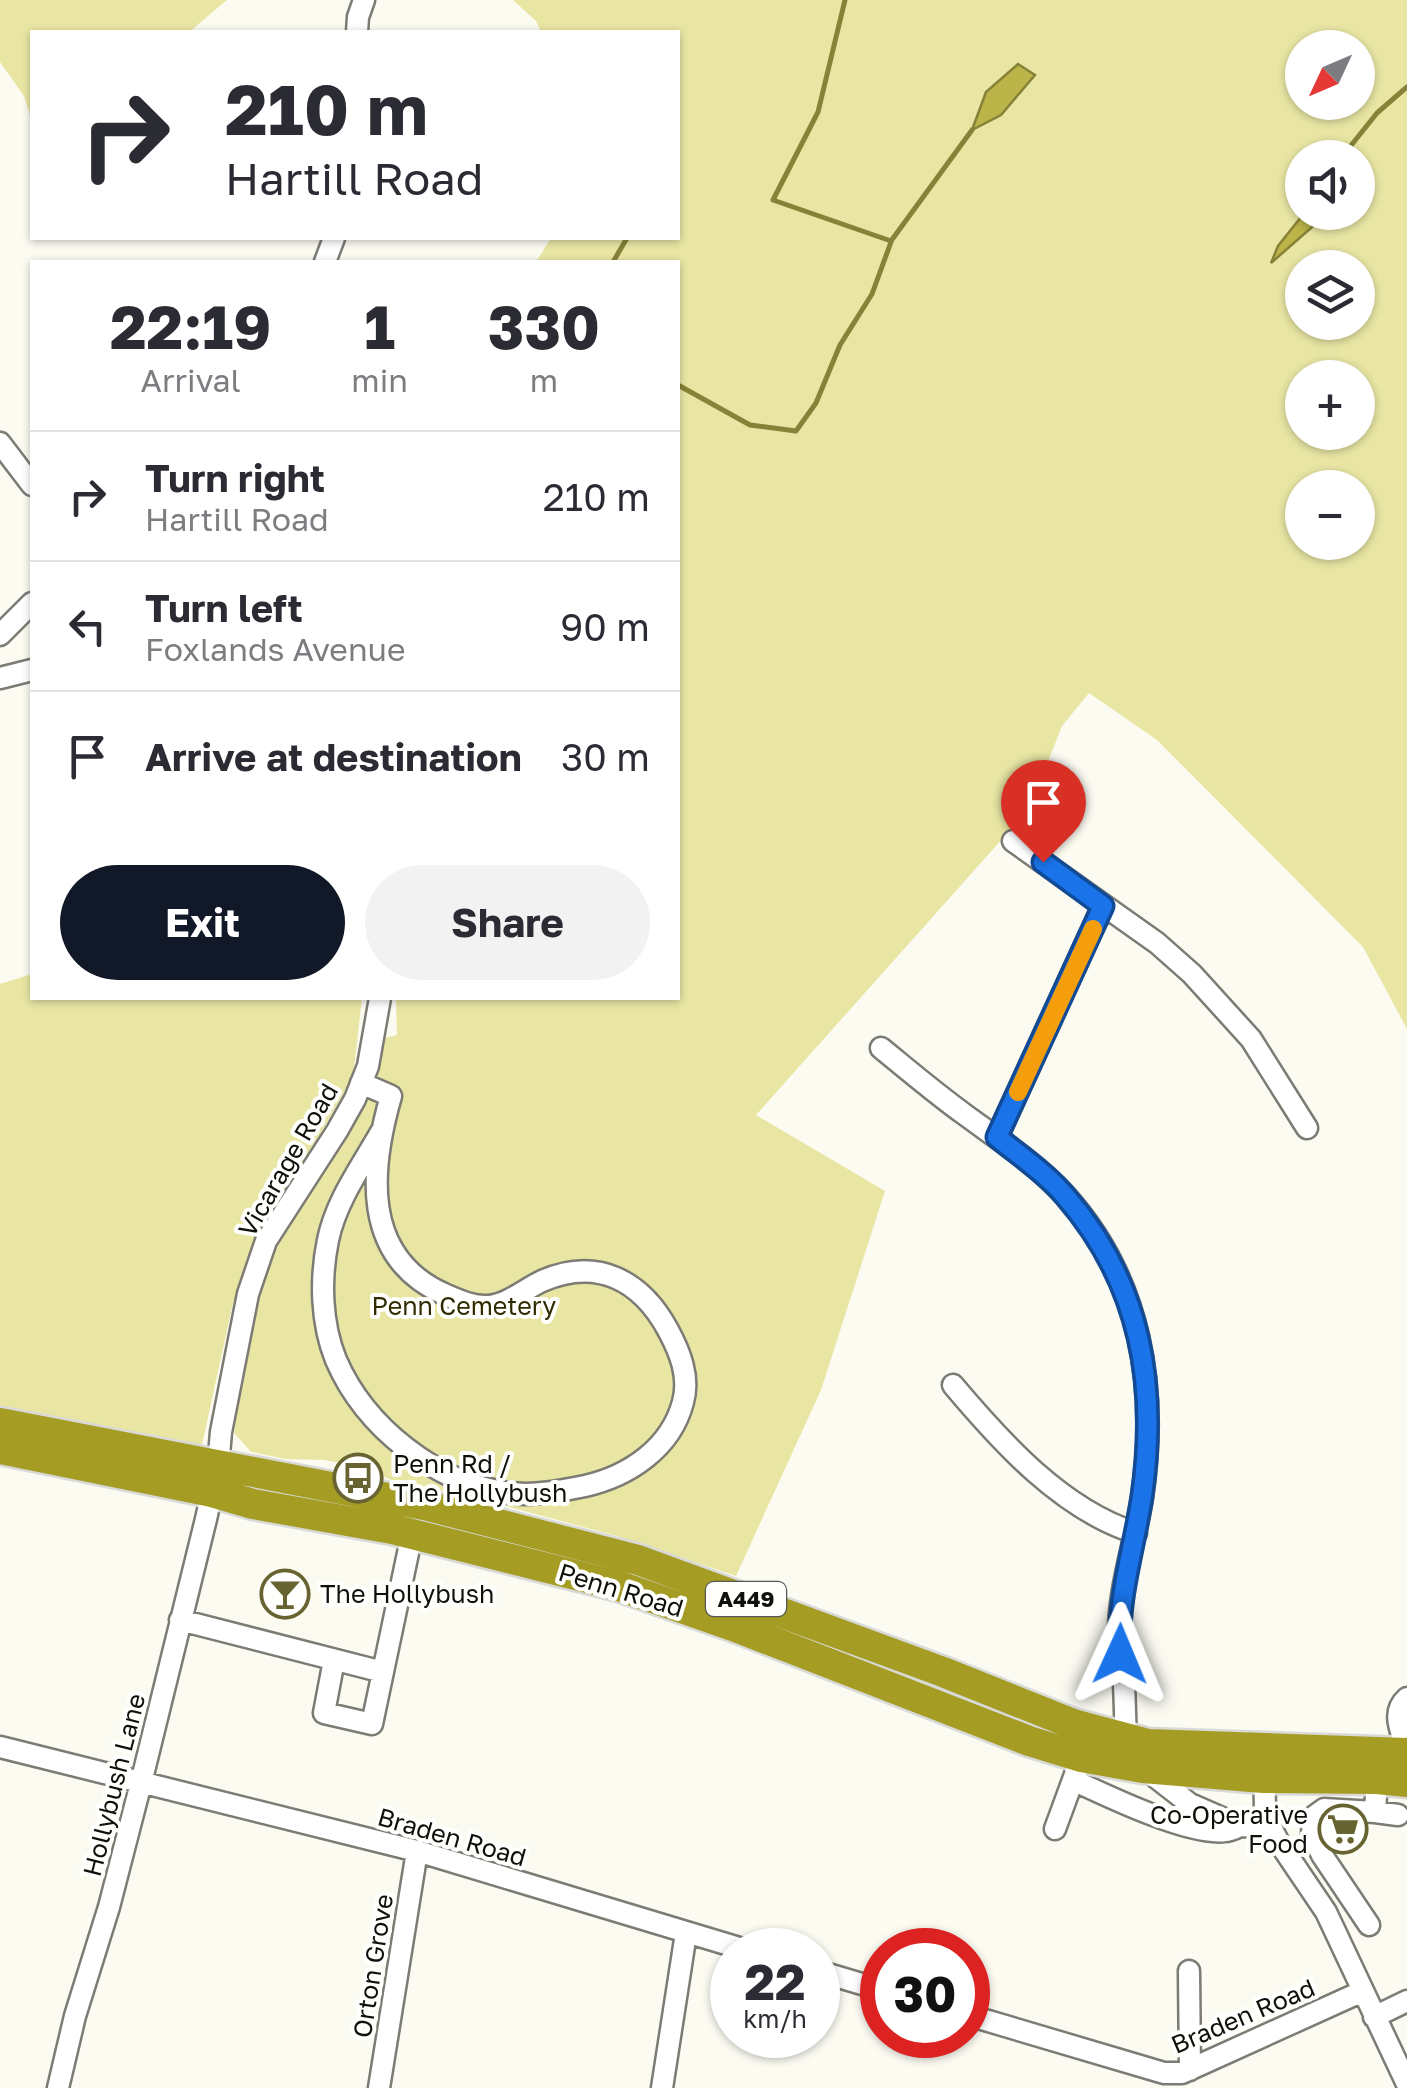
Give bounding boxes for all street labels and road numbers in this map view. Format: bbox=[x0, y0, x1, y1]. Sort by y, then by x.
street label: Vicarage Road bbox=[231, 1077, 344, 1242]
street label: Penn Road bbox=[555, 1556, 687, 1623]
road number: A449 bbox=[706, 1582, 786, 1616]
street label: Hollybush Lane bbox=[76, 1690, 151, 1880]
street label: Braden Road bbox=[374, 1801, 530, 1873]
street label: Orton Grove bbox=[346, 1892, 399, 2040]
street label: Braden Road bbox=[1166, 1971, 1319, 2060]

